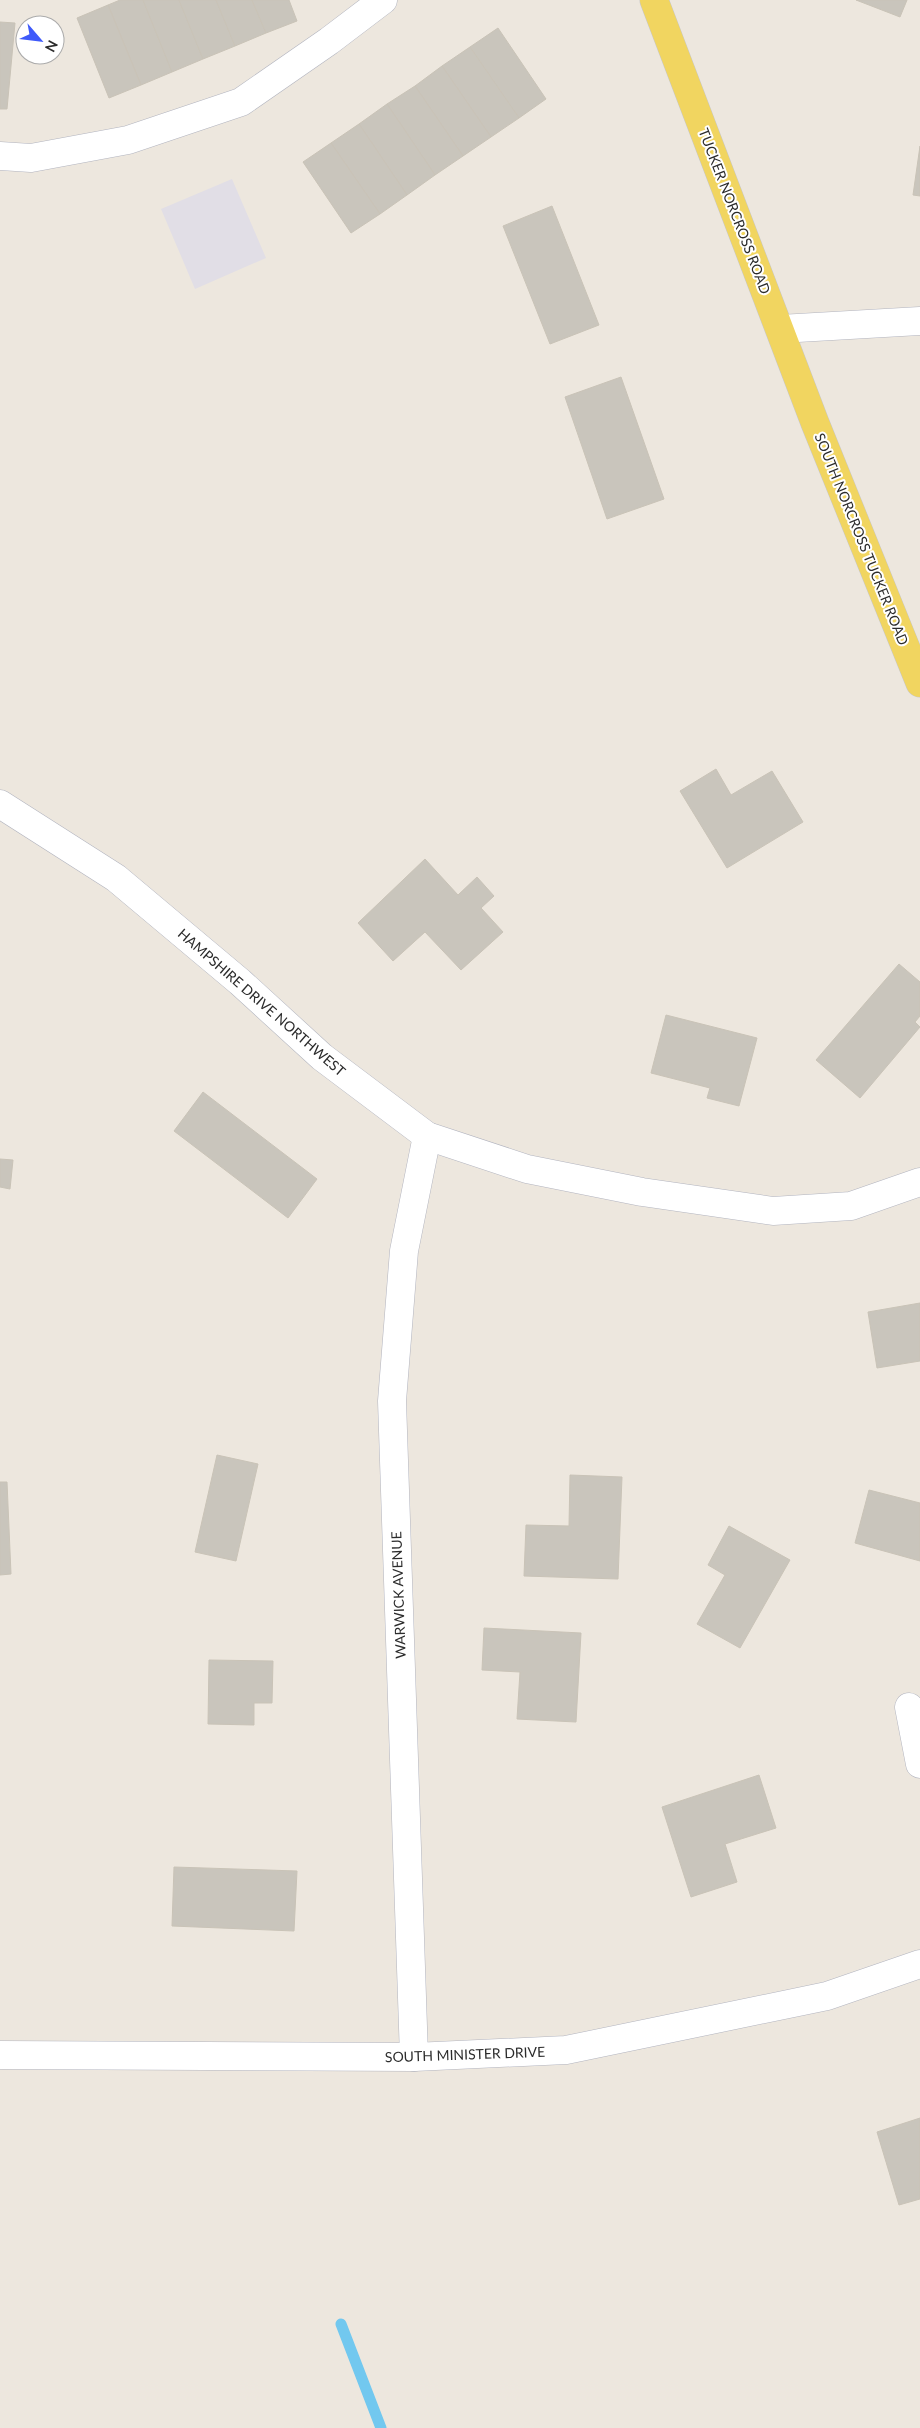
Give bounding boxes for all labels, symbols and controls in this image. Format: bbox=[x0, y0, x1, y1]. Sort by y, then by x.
north arrow bbox=[15, 15, 65, 65]
text: N bbox=[42, 38, 62, 55]
street label: TUCKER NORCROSS ROAD bbox=[696, 126, 774, 296]
street label: SOUTH NORCROSS TUCKER ROAD bbox=[812, 431, 912, 647]
street label: HAMPSHIRE DRIVE NORTHWEST bbox=[175, 925, 350, 1080]
street label: WARWICK AVENUE bbox=[387, 1531, 409, 1659]
street label: SOUTH MINISTER DRIVE bbox=[385, 2043, 545, 2065]

